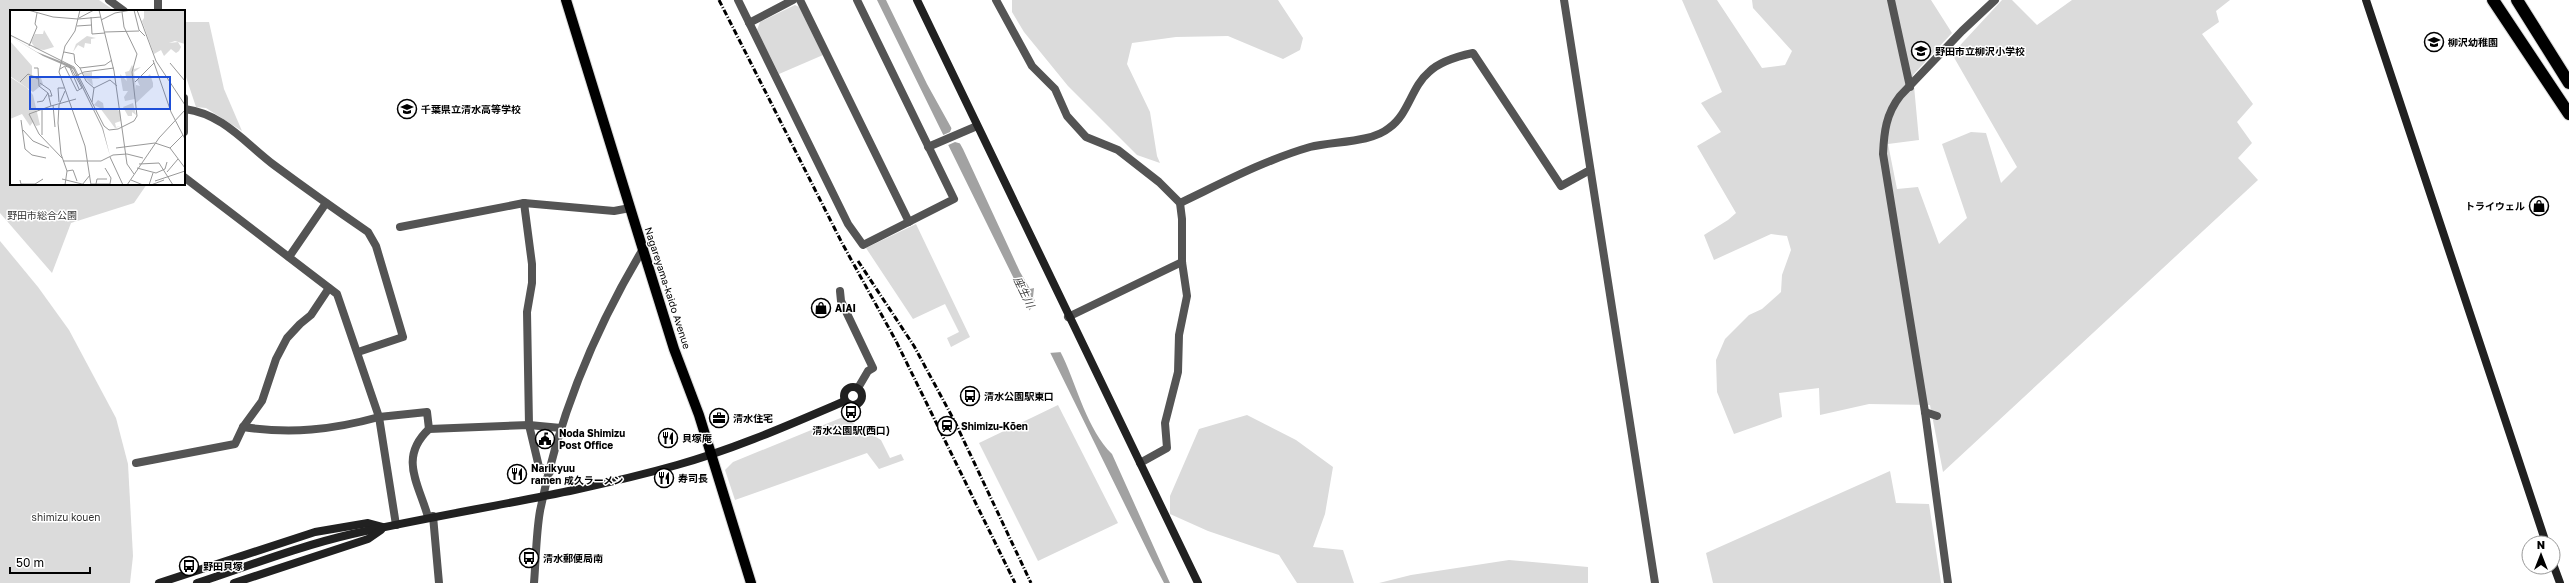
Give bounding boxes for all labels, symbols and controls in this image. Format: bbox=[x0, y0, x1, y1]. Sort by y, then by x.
inset map bbox=[10, 10, 185, 185]
school or university icon: 柳沢幼稚園 bbox=[2423, 31, 2445, 53]
place label: 柳沢幼稚園 bbox=[2447, 36, 2498, 48]
school or university icon: 野田市立柳沢小学校 bbox=[1910, 40, 1932, 62]
place label: 野田市立柳沢小学校 bbox=[1935, 45, 2025, 57]
school or university icon: 千葉県立清水高等学校 bbox=[396, 98, 418, 120]
place label: 千葉県立清水高等学校 bbox=[421, 103, 521, 115]
shop icon: トライウェル bbox=[2528, 195, 2550, 217]
place label: トライウェル bbox=[2465, 200, 2525, 212]
park label: 野田市総合公園 bbox=[7, 209, 77, 221]
street label: Nagareyama-kaido Avenue bbox=[643, 226, 693, 351]
water label: 座生川 bbox=[1011, 274, 1038, 310]
shop icon: AIAI bbox=[810, 297, 832, 319]
place label: AIAI bbox=[835, 302, 856, 314]
bus stop icon: 清水公園駅東口 bbox=[959, 385, 981, 407]
place label: 清水公園駅東口 bbox=[984, 390, 1054, 402]
bus stop icon: 清水公園駅(西口) bbox=[840, 401, 862, 423]
office icon: 清水住宅 bbox=[708, 407, 730, 429]
place label: 清水住宅 bbox=[733, 412, 773, 424]
station icon: Shimizu-Kōen bbox=[936, 415, 958, 437]
place label: Shimizu-Kōen bbox=[961, 420, 1028, 432]
place label: 清水公園駅(西口) bbox=[812, 424, 890, 436]
place label: Noda Shimizu Post Office bbox=[559, 427, 625, 451]
restaurant icon: 貝塚庵 bbox=[657, 427, 679, 449]
public building icon: Noda Shimizu Post Office bbox=[534, 428, 556, 450]
place label: 貝塚庵 bbox=[682, 432, 712, 444]
place label: Narikyuu ramen 成久ラーメン bbox=[531, 462, 623, 486]
restaurant icon: Narikyuu ramen 成久ラーメン bbox=[506, 463, 528, 485]
restaurant icon: 寿司長 bbox=[653, 467, 675, 489]
place label: 寿司長 bbox=[678, 472, 708, 484]
park label: shimizu kouen bbox=[32, 511, 100, 523]
north arrow bbox=[2521, 535, 2561, 575]
text: N bbox=[2537, 538, 2545, 551]
bus stop icon: 清水郵便局南 bbox=[518, 547, 540, 569]
scale bar bbox=[10, 549, 90, 575]
place label: 清水郵便局南 bbox=[543, 552, 603, 564]
text: 50 m bbox=[16, 555, 44, 570]
bus stop icon: 野田貝塚 bbox=[178, 555, 200, 577]
place label: 野田貝塚 bbox=[203, 560, 243, 572]

